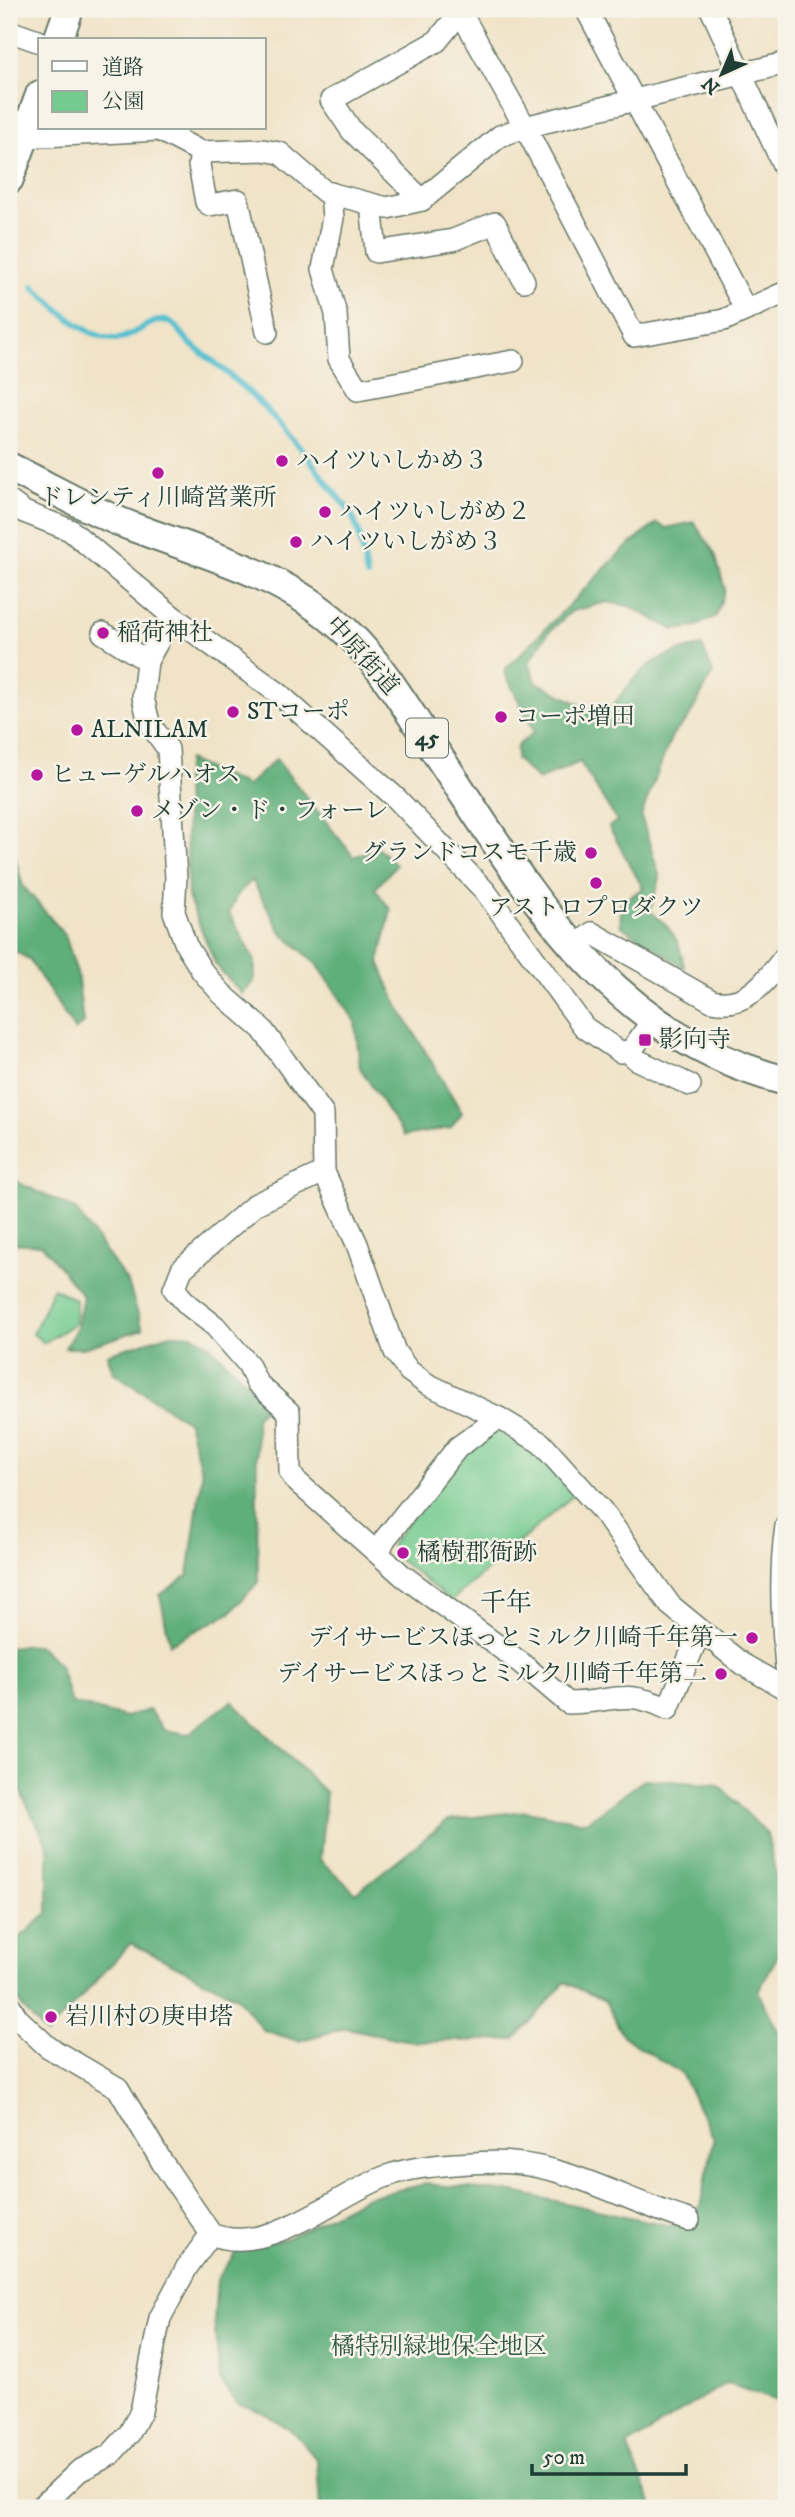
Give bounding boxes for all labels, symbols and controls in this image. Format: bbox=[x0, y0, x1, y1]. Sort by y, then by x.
legend bbox=[38, 38, 266, 130]
north arrow bbox=[686, 38, 756, 108]
text: 道路 bbox=[102, 55, 144, 81]
text: N bbox=[697, 71, 725, 99]
text: 公園 bbox=[102, 89, 144, 115]
place label: ハイツいしかめ３ bbox=[296, 446, 488, 476]
marker: ハイツいしかめ３ bbox=[274, 453, 290, 469]
marker: ドレンティ川崎営業所 bbox=[150, 465, 166, 481]
place label: ドレンティ川崎営業所 bbox=[39, 483, 277, 513]
place label: ハイツいしがめ２ bbox=[339, 497, 531, 527]
marker: ハイツいしがめ２ bbox=[317, 504, 333, 520]
place label: ハイツいしがめ３ bbox=[310, 527, 502, 557]
marker: ハイツいしがめ３ bbox=[288, 534, 304, 550]
street label: 中原街道 bbox=[319, 610, 405, 702]
place label: 稲荷神社 bbox=[117, 618, 213, 648]
marker: 稲荷神社 bbox=[95, 625, 111, 641]
place label: STコーポ bbox=[247, 697, 350, 727]
place label: コーポ増田 bbox=[515, 702, 635, 732]
marker: STコーポ bbox=[225, 704, 241, 720]
marker: コーポ増田 bbox=[493, 709, 509, 725]
place label: ALNILAM bbox=[91, 715, 208, 745]
road number: 45 bbox=[406, 718, 448, 758]
marker: ALNILAM bbox=[69, 722, 85, 738]
place label: ヒューゲルハオス bbox=[51, 760, 241, 790]
marker: ヒューゲルハオス bbox=[29, 767, 45, 783]
place label: メゾン・ド・フォーレ bbox=[151, 796, 389, 826]
marker: メゾン・ド・フォーレ bbox=[129, 803, 145, 819]
place label: グランドコスモ千歳 bbox=[362, 838, 577, 868]
marker: グランドコスモ千歳 bbox=[583, 845, 599, 861]
marker: アストロプロダクツ bbox=[588, 875, 604, 891]
place label: アストロプロダクツ bbox=[488, 893, 704, 923]
place label: 影向寺 bbox=[659, 1025, 731, 1055]
marker: 影向寺 bbox=[637, 1032, 653, 1048]
place label: 橘樹郡衙跡 bbox=[417, 1538, 537, 1568]
marker: 橘樹郡衙跡 bbox=[395, 1545, 411, 1561]
district label: 千年 bbox=[480, 1587, 532, 1620]
place label: デイサービスほっとミルク川崎千年第一 bbox=[308, 1623, 738, 1653]
marker: デイサービスほっとミルク川崎千年第一 bbox=[744, 1630, 760, 1646]
place label: デイサービスほっとミルク川崎千年第二 bbox=[277, 1659, 707, 1689]
marker: デイサービスほっとミルク川崎千年第二 bbox=[713, 1666, 729, 1682]
place label: 岩川村の庚申塔 bbox=[65, 2002, 233, 2032]
marker: 岩川村の庚申塔 bbox=[43, 2009, 59, 2025]
park label: 橘特別緑地保全地区 bbox=[331, 2332, 547, 2362]
scale bar bbox=[532, 2433, 686, 2477]
text: 50 m bbox=[543, 2445, 585, 2471]

